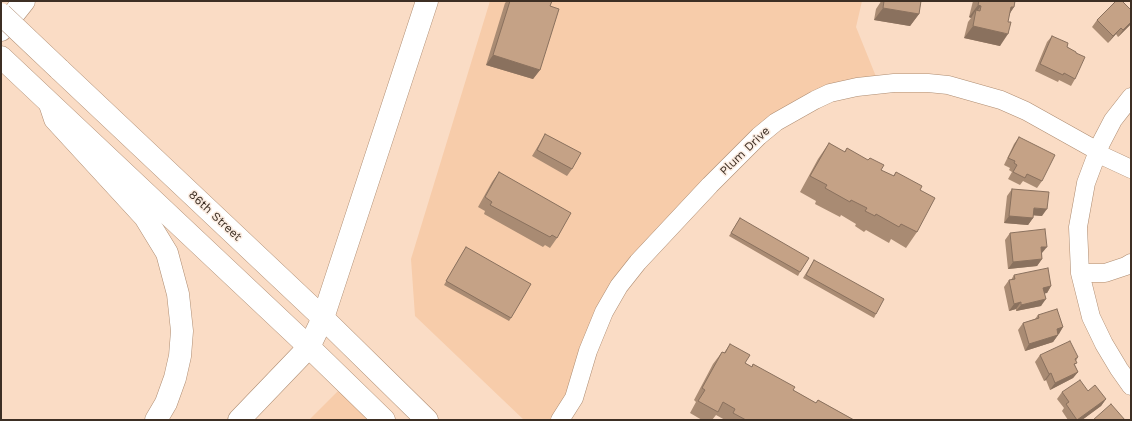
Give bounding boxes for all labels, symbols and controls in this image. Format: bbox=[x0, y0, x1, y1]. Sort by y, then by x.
street label: Plum Drive bbox=[717, 124, 773, 178]
street label: 86th Street bbox=[185, 188, 245, 244]

